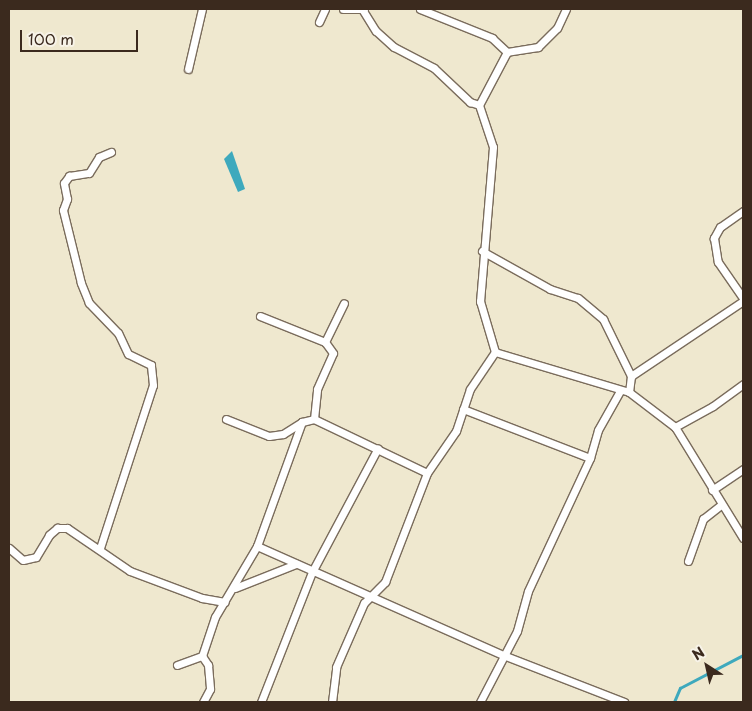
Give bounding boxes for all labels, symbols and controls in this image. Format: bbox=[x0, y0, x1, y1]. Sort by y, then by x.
scale bar bbox=[22, 20, 140, 52]
text: 100 m bbox=[28, 27, 74, 50]
north arrow bbox=[682, 641, 732, 691]
text: N bbox=[688, 642, 709, 665]

